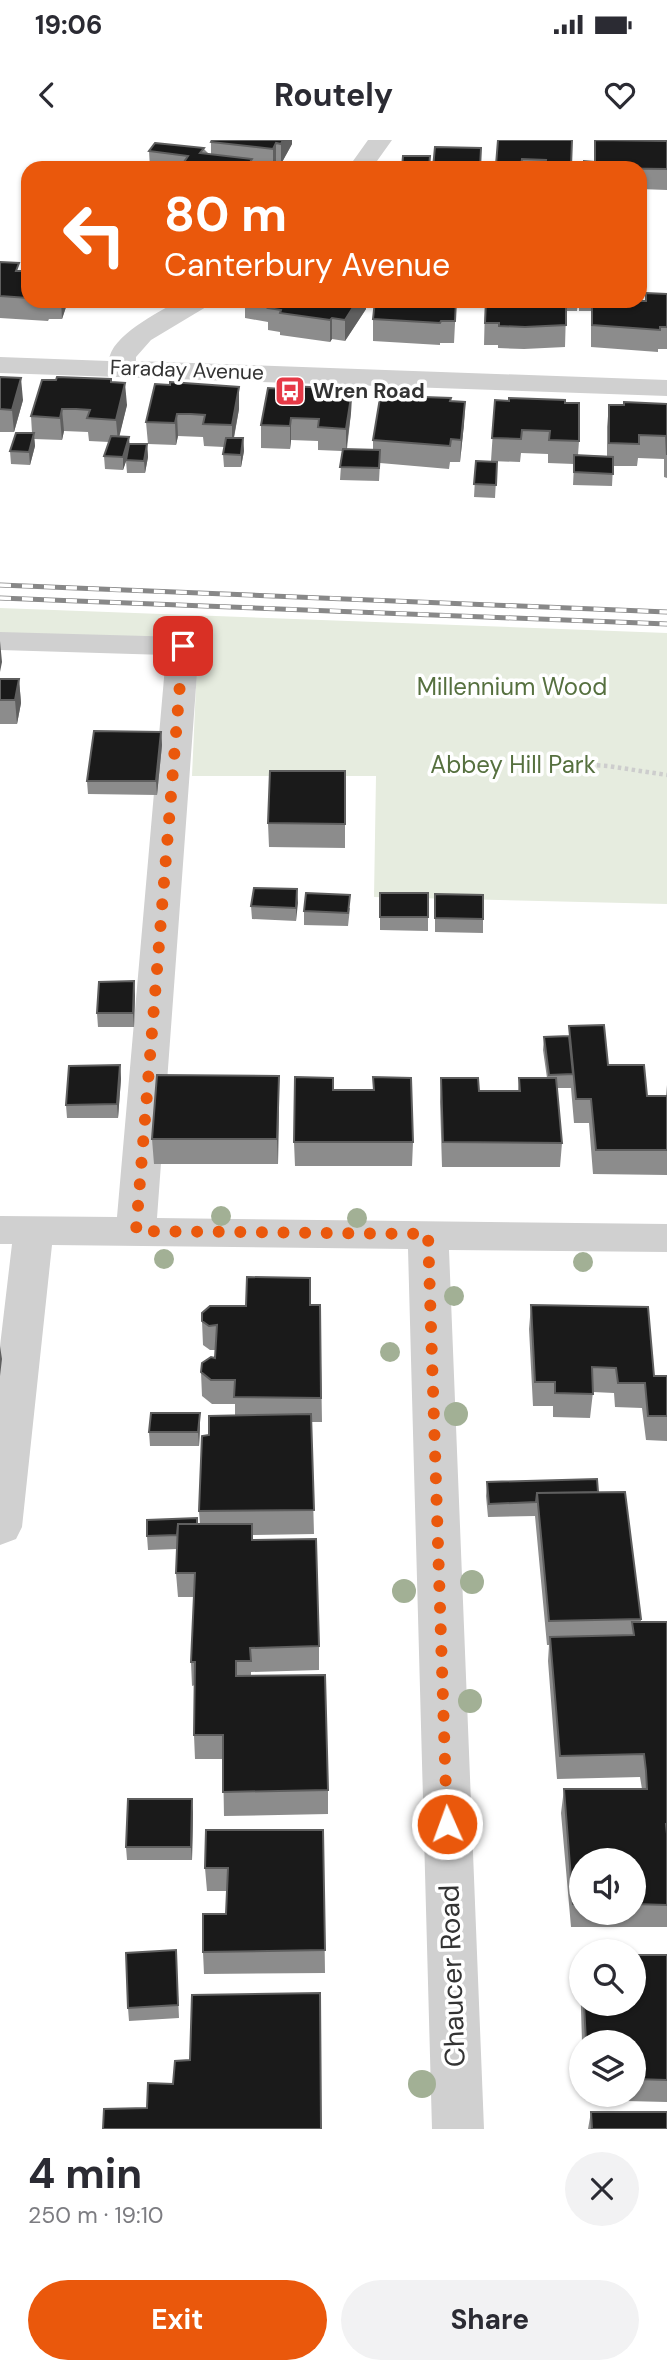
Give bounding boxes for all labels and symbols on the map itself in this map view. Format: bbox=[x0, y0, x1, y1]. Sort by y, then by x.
street label: Faraday Avenue bbox=[110, 353, 265, 387]
bus stop icon: Wren Road bbox=[273, 374, 307, 408]
place label: Wren Road bbox=[313, 377, 425, 405]
pin bbox=[153, 616, 213, 676]
park label: Millennium Wood bbox=[417, 671, 607, 702]
park label: Abbey Hill Park bbox=[430, 749, 596, 780]
position arrow bbox=[410, 1787, 484, 1861]
street label: Chaucer Road bbox=[430, 1884, 474, 2068]

